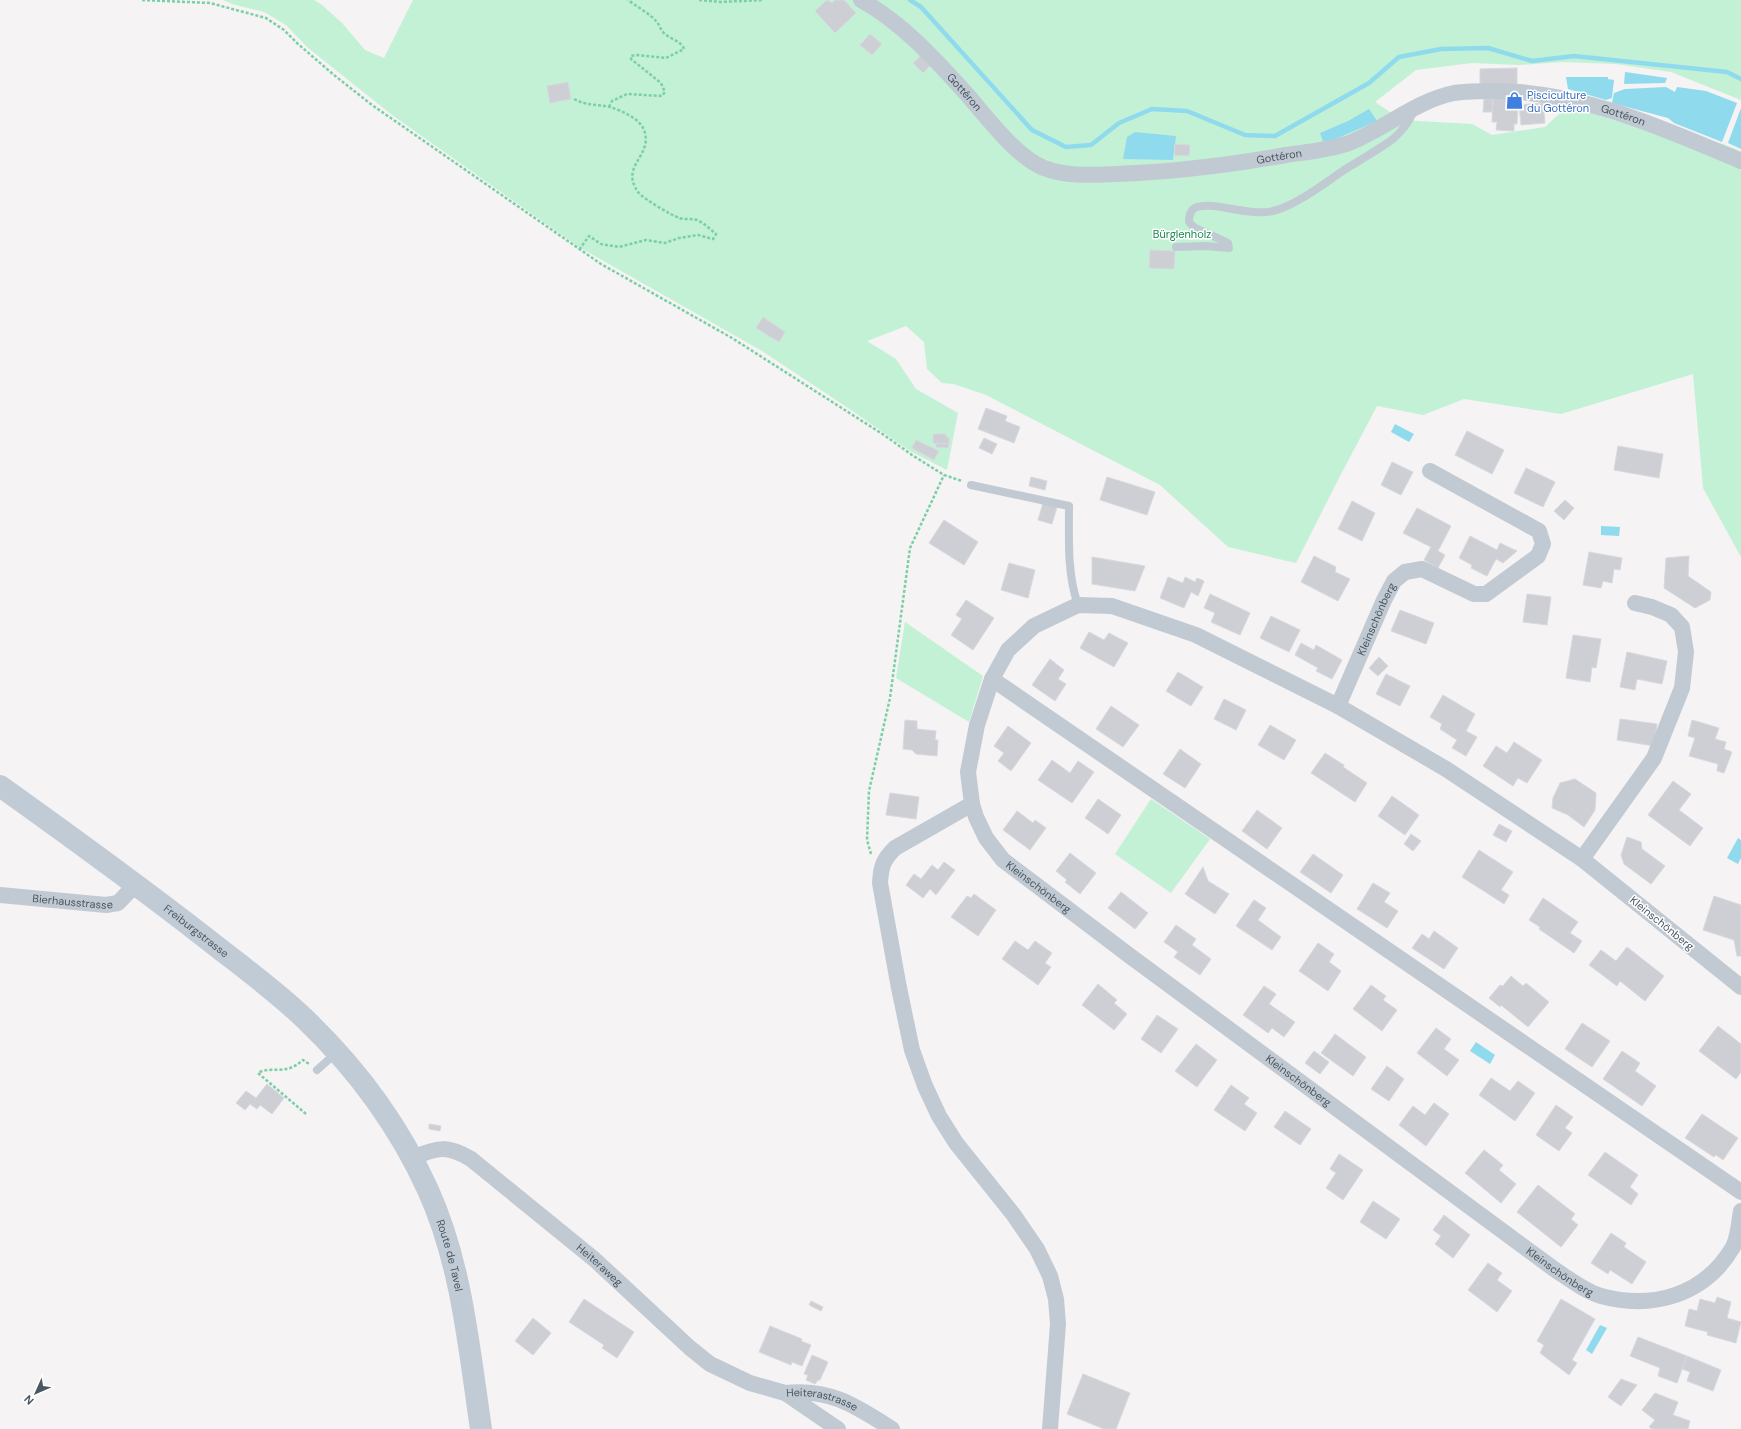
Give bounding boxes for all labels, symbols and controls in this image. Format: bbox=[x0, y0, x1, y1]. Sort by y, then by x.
street label: Gottéron bbox=[944, 70, 985, 114]
place label: Pisciculture du Gottéron bbox=[1527, 88, 1589, 115]
shop icon: Pisciculture du Gottéron bbox=[1504, 91, 1524, 111]
street label: Gottéron bbox=[1599, 101, 1647, 129]
street label: Gottéron bbox=[1255, 146, 1303, 167]
park label: Bürglenholz bbox=[1153, 227, 1211, 241]
street label: Kleinschönberg bbox=[1354, 580, 1399, 658]
street label: Kleinschönberg bbox=[1003, 858, 1074, 916]
street label: Bierhausstrasse bbox=[32, 891, 114, 912]
street label: Kleinschönberg bbox=[1627, 893, 1697, 953]
street label: Freiburgstrasse bbox=[161, 901, 232, 960]
street label: Kleinschönberg bbox=[1263, 1052, 1334, 1109]
street label: Route de Tavel bbox=[433, 1218, 466, 1292]
street label: Heiteraweg bbox=[574, 1241, 626, 1289]
street label: Kleinschönberg bbox=[1524, 1244, 1596, 1299]
north arrow bbox=[16, 1373, 56, 1413]
street label: Heiterastrasse bbox=[786, 1385, 860, 1414]
text: N bbox=[21, 1392, 37, 1408]

